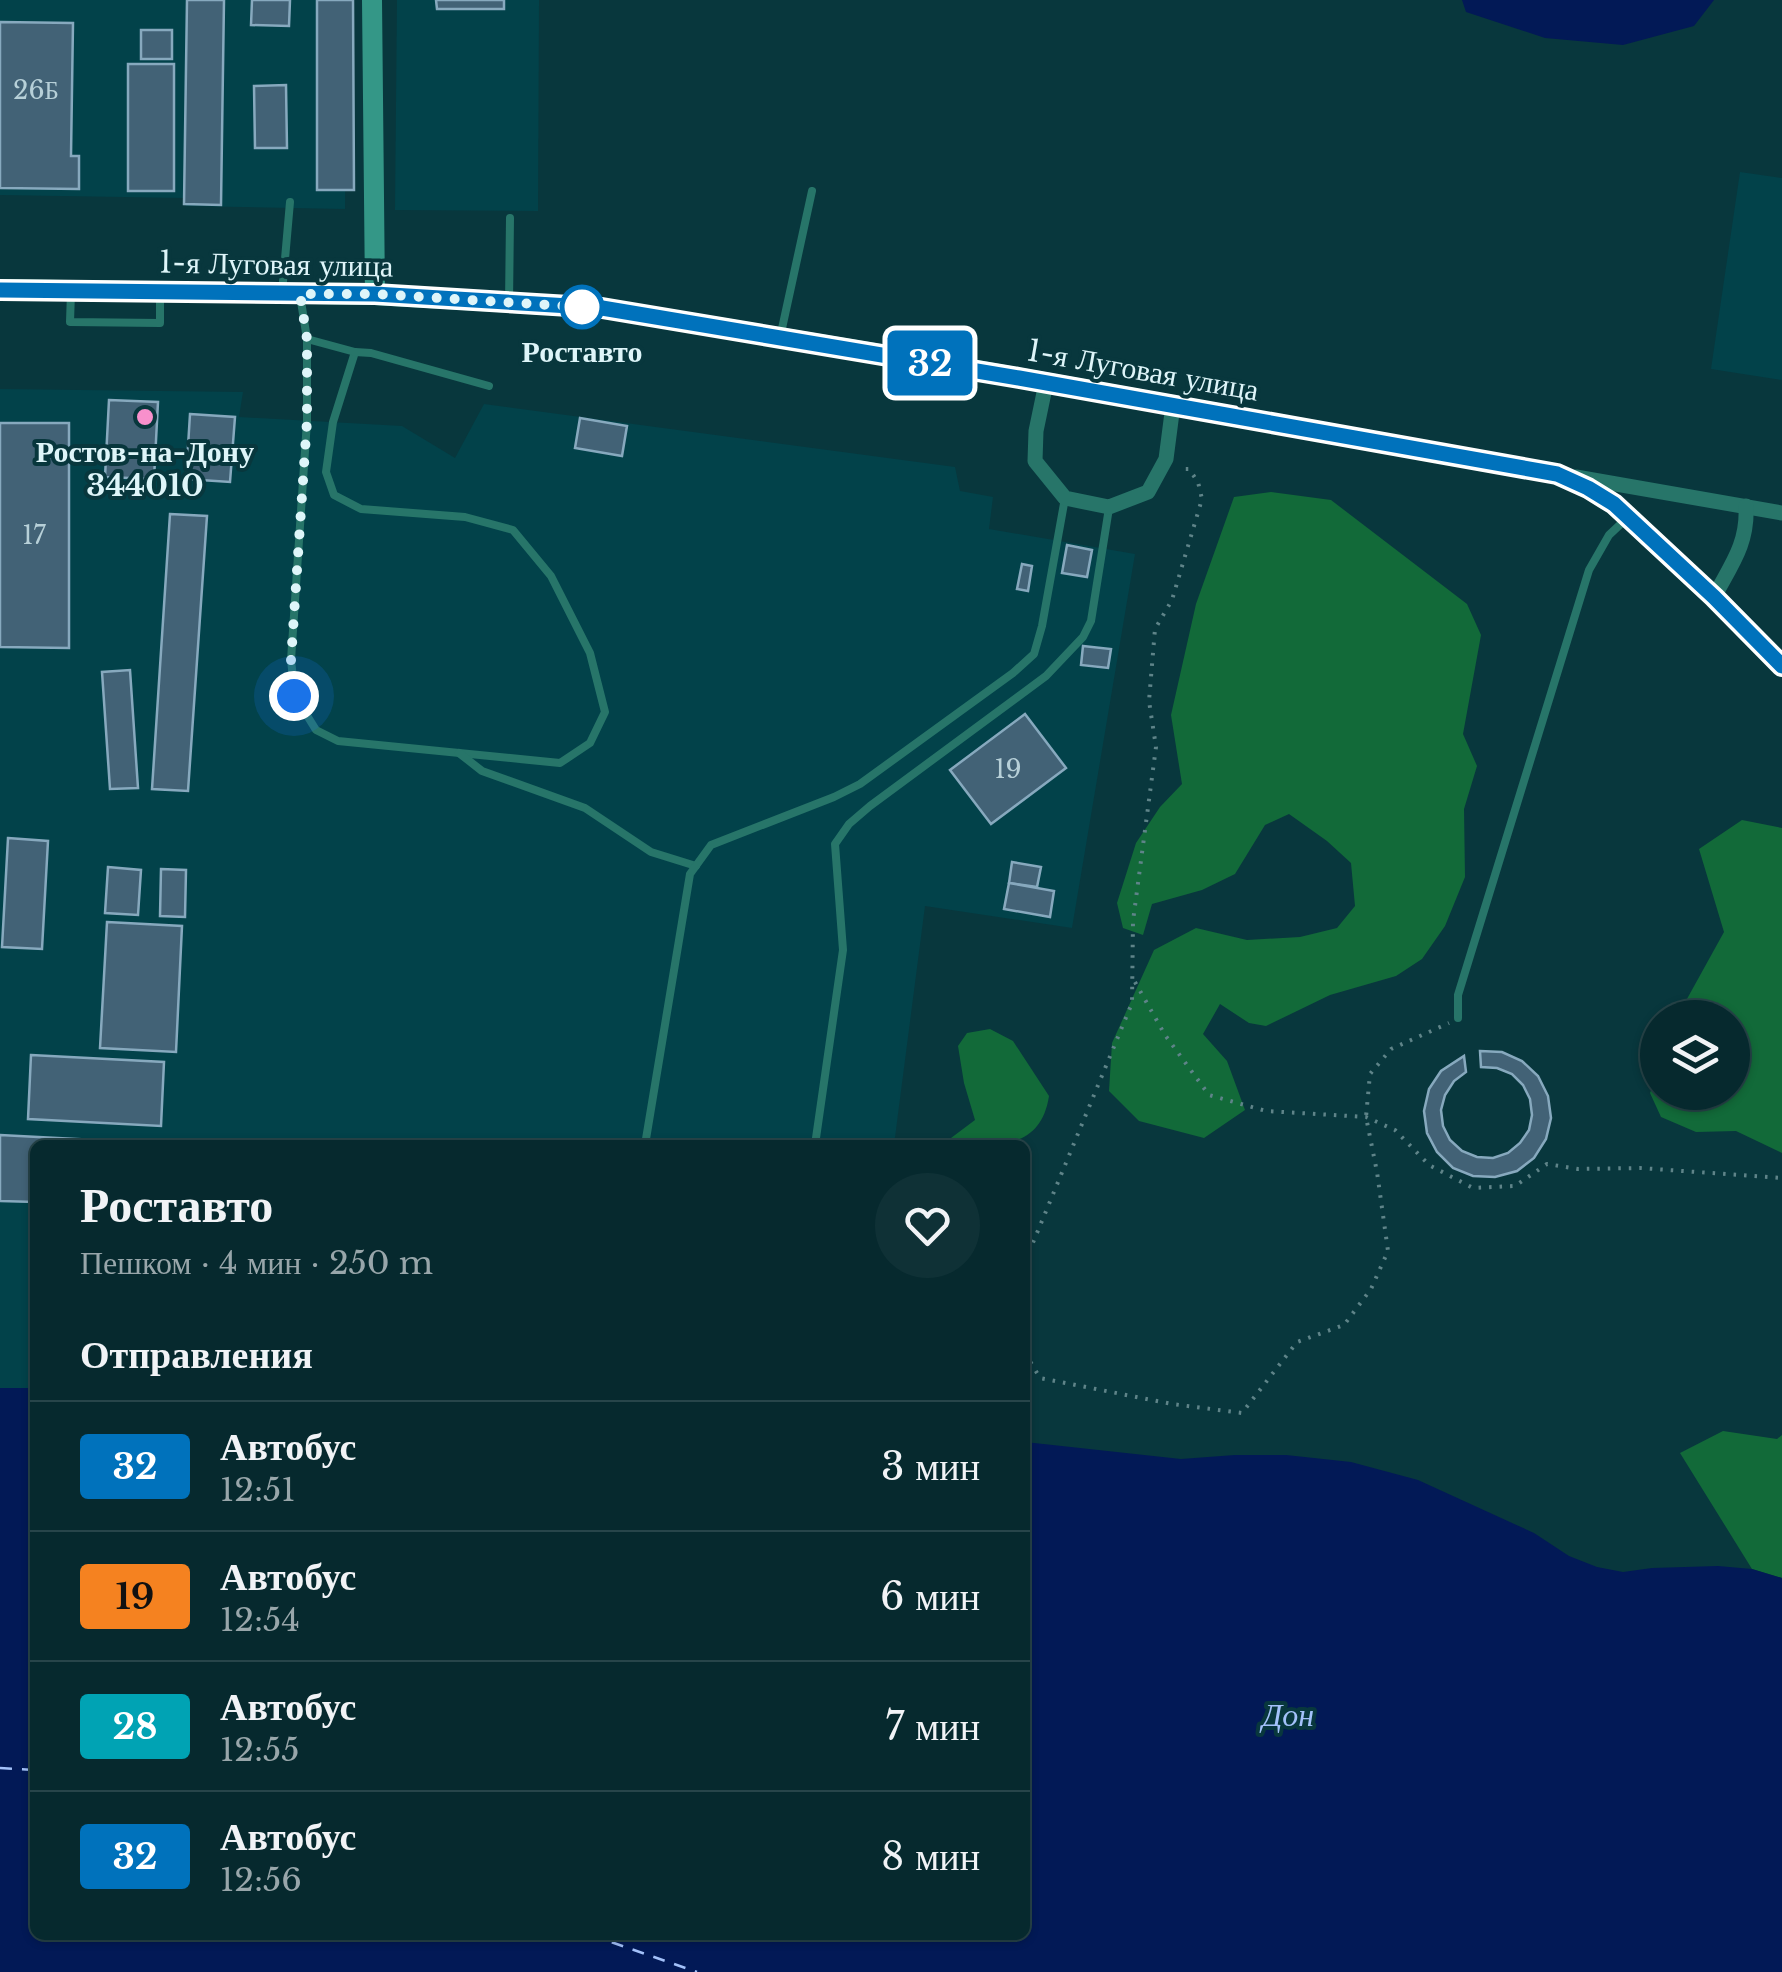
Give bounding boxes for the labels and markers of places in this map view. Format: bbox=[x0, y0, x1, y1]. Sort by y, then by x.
marker: Роставто bbox=[561, 286, 603, 328]
place label: Роставто bbox=[522, 333, 642, 370]
marker: Ростов-на-Дону 344010 bbox=[134, 406, 156, 428]
place label: Ростов-на-Дону 344010 bbox=[36, 433, 254, 504]

